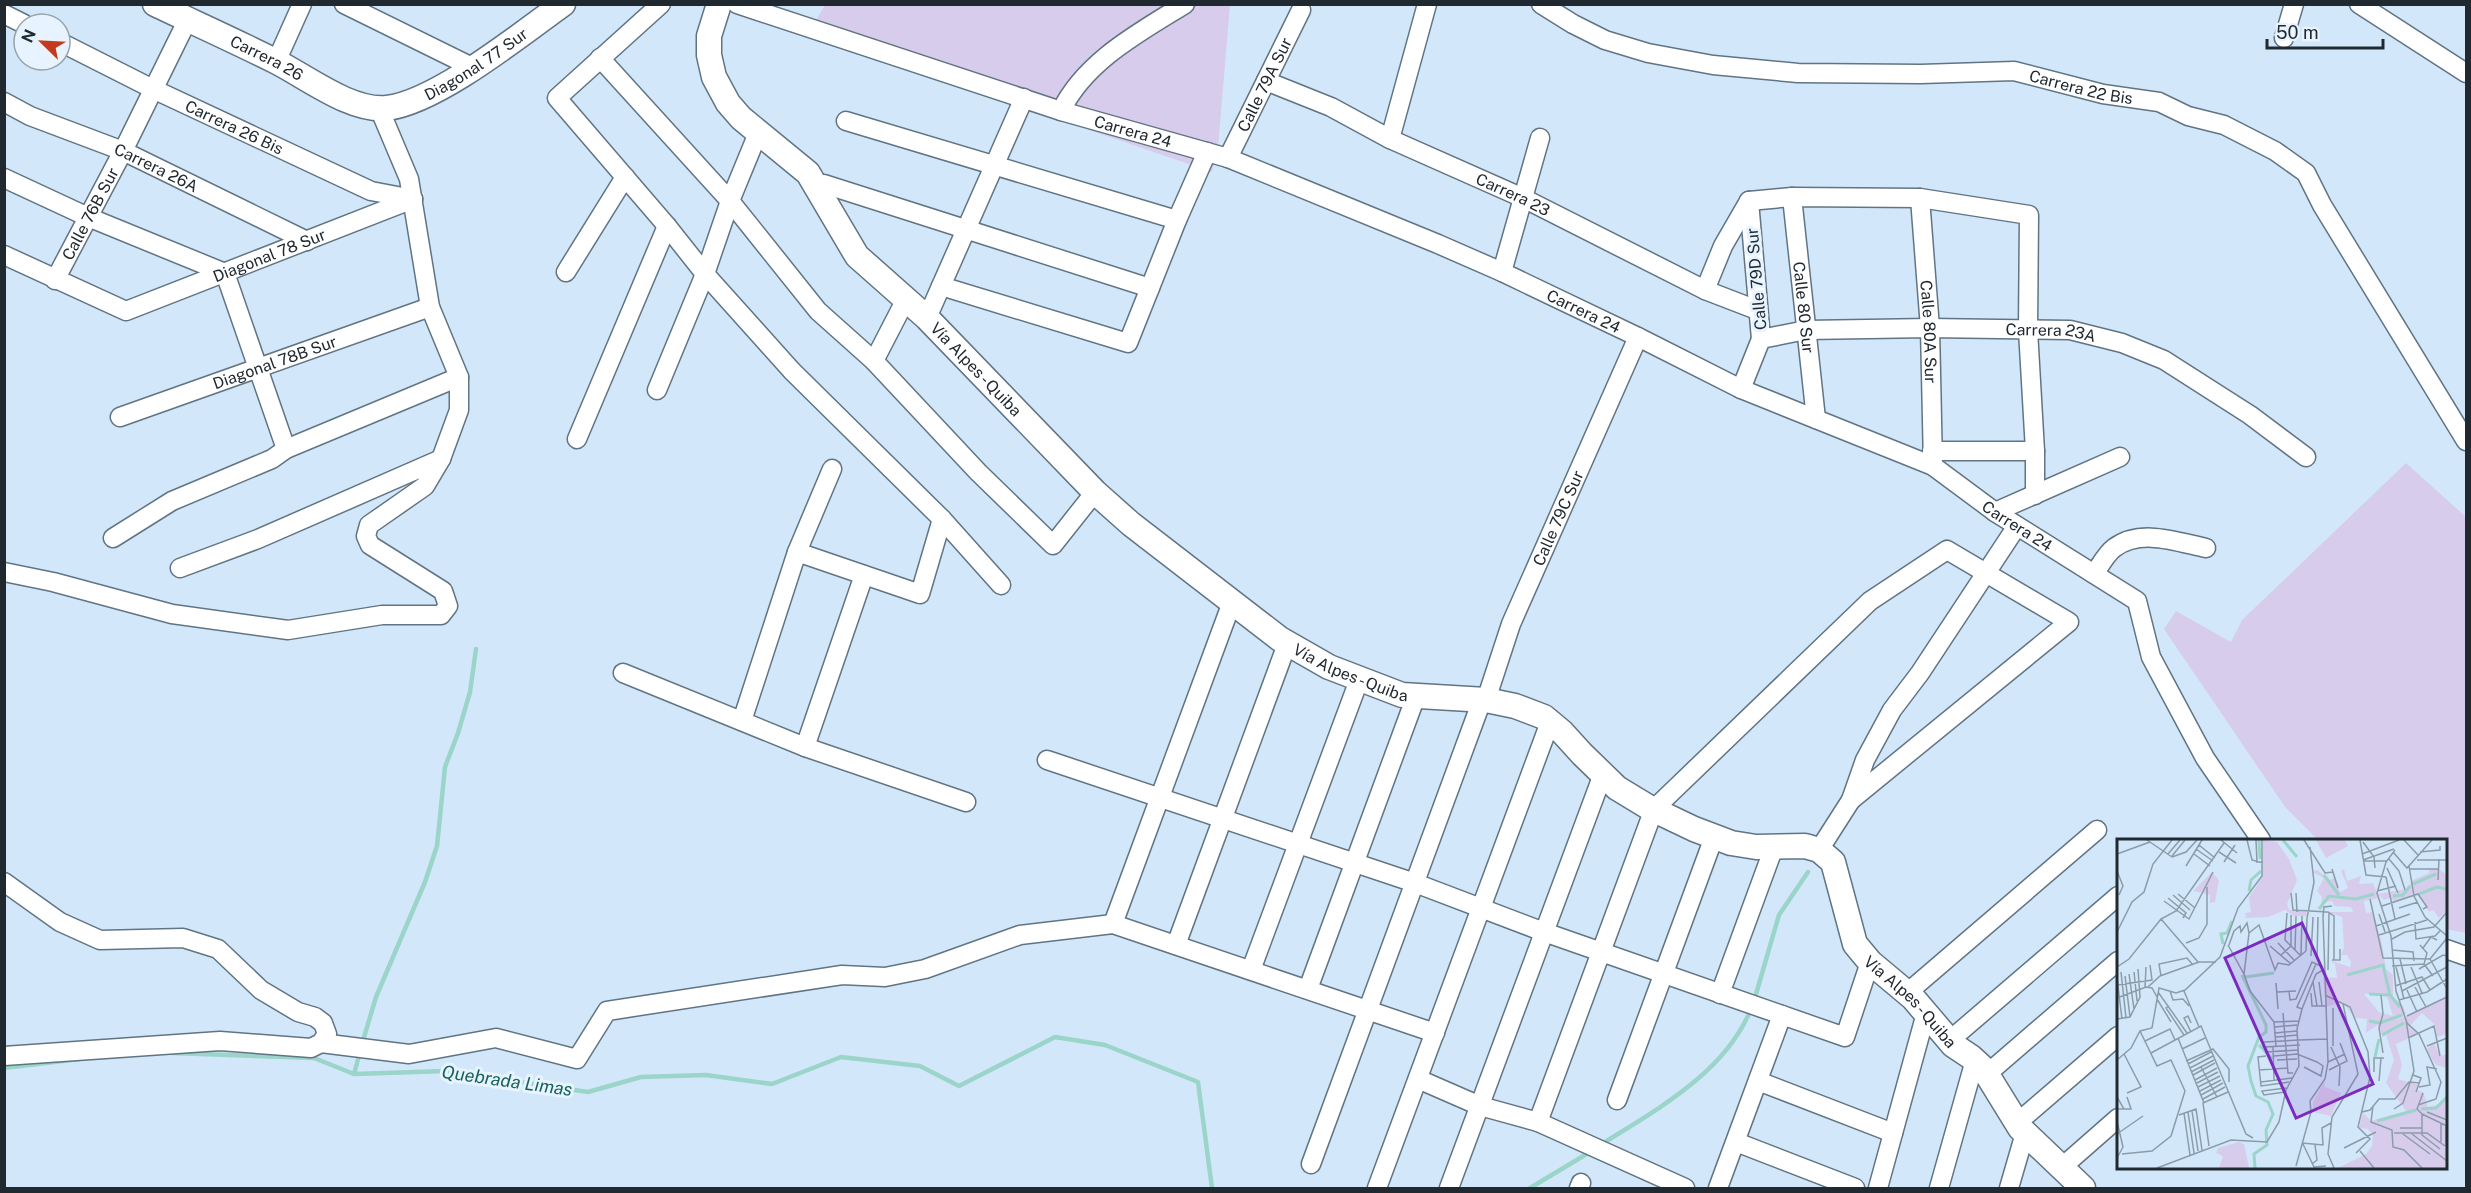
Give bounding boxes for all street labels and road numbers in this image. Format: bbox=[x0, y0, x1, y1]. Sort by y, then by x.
street label: Diagonal 77 Sur bbox=[421, 24, 532, 105]
street label: Carrera 26 bbox=[227, 32, 306, 85]
street label: Calle 79A Sur bbox=[1233, 34, 1296, 135]
street label: Carrera 22 Bis bbox=[2027, 66, 2134, 108]
street label: Carrera 26 Bis bbox=[182, 96, 286, 159]
street label: Carrera 24 bbox=[1092, 112, 1174, 152]
street label: Carrera 26A bbox=[112, 140, 201, 196]
street label: Calle 76B Sur bbox=[58, 164, 123, 263]
street label: Carrera 23 bbox=[1473, 169, 1553, 220]
street label: Diagonal 78 Sur bbox=[210, 225, 329, 286]
street label: Calle 79D Sur bbox=[1743, 227, 1770, 331]
street label: Calle 80 Sur bbox=[1789, 261, 1818, 354]
street label: Calle 80A Sur bbox=[1916, 279, 1940, 384]
street label: Carrera 24 bbox=[1543, 286, 1623, 337]
street label: Vía Alpes - Quiba bbox=[926, 318, 1026, 420]
street label: Carrera 23A bbox=[2005, 320, 2098, 346]
street label: Diagonal 78B Sur bbox=[210, 332, 339, 393]
street label: Calle 79C Sur bbox=[1529, 468, 1588, 569]
street label: Carrera 24 bbox=[1978, 497, 2056, 556]
street label: Vía Alpes - Quiba bbox=[1290, 640, 1408, 705]
street label: Vía Alpes - Quiba bbox=[1860, 952, 1960, 1052]

